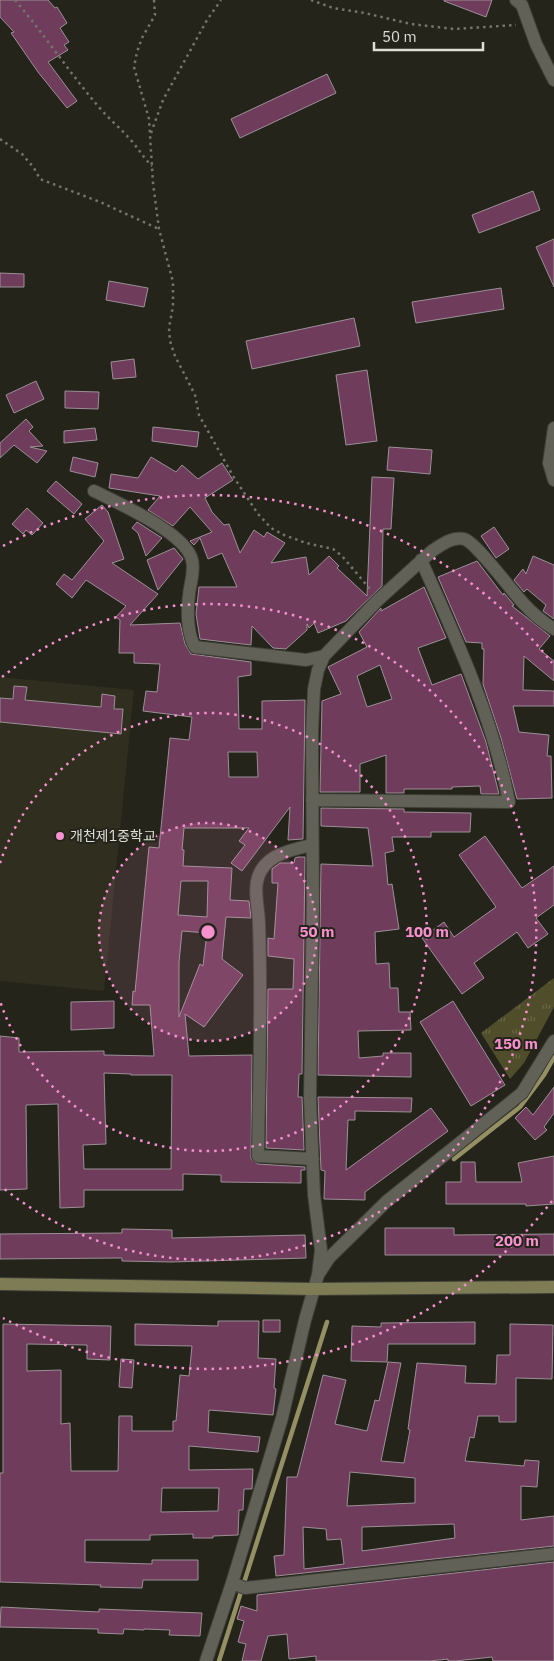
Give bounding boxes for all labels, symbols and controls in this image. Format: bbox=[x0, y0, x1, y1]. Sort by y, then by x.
scale bar bbox=[374, 20, 483, 52]
text: 50 m bbox=[382, 27, 417, 46]
place label: 개천제1중학교 bbox=[70, 827, 156, 845]
marker: 개천제1중학교 bbox=[54, 830, 66, 842]
text: 50 m bbox=[300, 922, 334, 941]
text: 100 m bbox=[405, 922, 449, 941]
centre of rings bbox=[199, 923, 217, 941]
text: 150 m bbox=[494, 1034, 538, 1053]
text: 200 m bbox=[495, 1231, 539, 1250]

